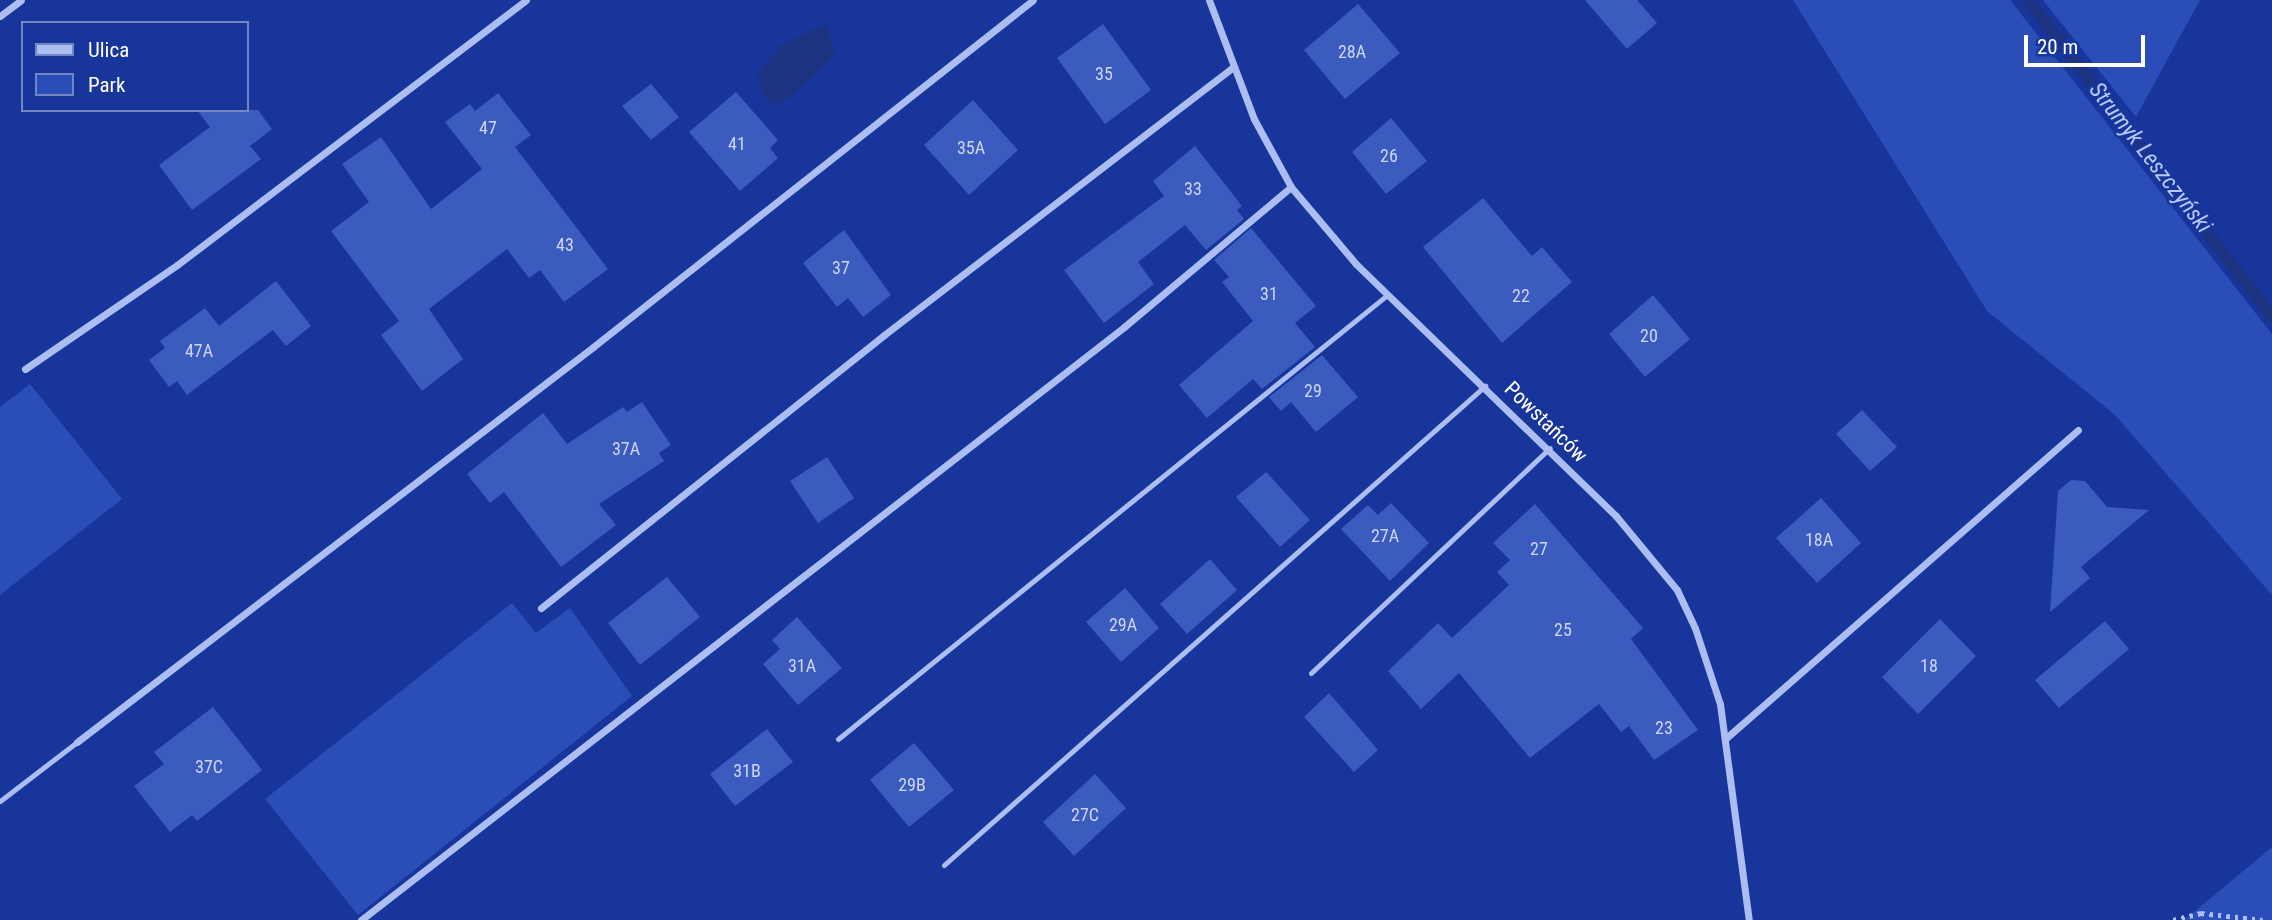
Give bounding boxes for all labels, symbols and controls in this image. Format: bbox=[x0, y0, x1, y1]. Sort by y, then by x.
legend bbox=[21, 21, 248, 112]
scale bar bbox=[2027, 21, 2148, 65]
text: 20 m bbox=[2037, 35, 2078, 59]
text: Ulica bbox=[88, 38, 129, 62]
house number: 28A bbox=[1338, 41, 1366, 63]
house number: 35 bbox=[1095, 63, 1113, 85]
text: Park bbox=[88, 73, 125, 97]
water label: Strumyk Leszczyński bbox=[2083, 77, 2217, 239]
house number: 47 bbox=[479, 117, 497, 139]
house number: 41 bbox=[728, 133, 746, 155]
house number: 35A bbox=[957, 137, 985, 159]
house number: 26 bbox=[1380, 145, 1398, 167]
house number: 33 bbox=[1184, 178, 1202, 200]
house number: 43 bbox=[556, 234, 574, 256]
house number: 37 bbox=[832, 257, 850, 279]
house number: 31 bbox=[1260, 283, 1278, 305]
house number: 22 bbox=[1512, 285, 1530, 307]
house number: 20 bbox=[1640, 325, 1658, 347]
house number: 47A bbox=[185, 340, 213, 362]
street label: Powstańców bbox=[1499, 376, 1593, 468]
house number: 29 bbox=[1304, 380, 1322, 402]
house number: 37A bbox=[612, 438, 640, 460]
house number: 27A bbox=[1371, 525, 1399, 547]
house number: 18A bbox=[1805, 529, 1833, 551]
house number: 27 bbox=[1530, 538, 1548, 560]
house number: 29A bbox=[1109, 614, 1137, 636]
house number: 25 bbox=[1554, 619, 1572, 641]
house number: 31A bbox=[788, 655, 816, 677]
house number: 18 bbox=[1920, 655, 1938, 677]
house number: 23 bbox=[1655, 717, 1673, 739]
house number: 37C bbox=[195, 756, 223, 778]
house number: 31B bbox=[733, 760, 761, 782]
house number: 29B bbox=[898, 774, 926, 796]
house number: 27C bbox=[1071, 804, 1099, 826]

